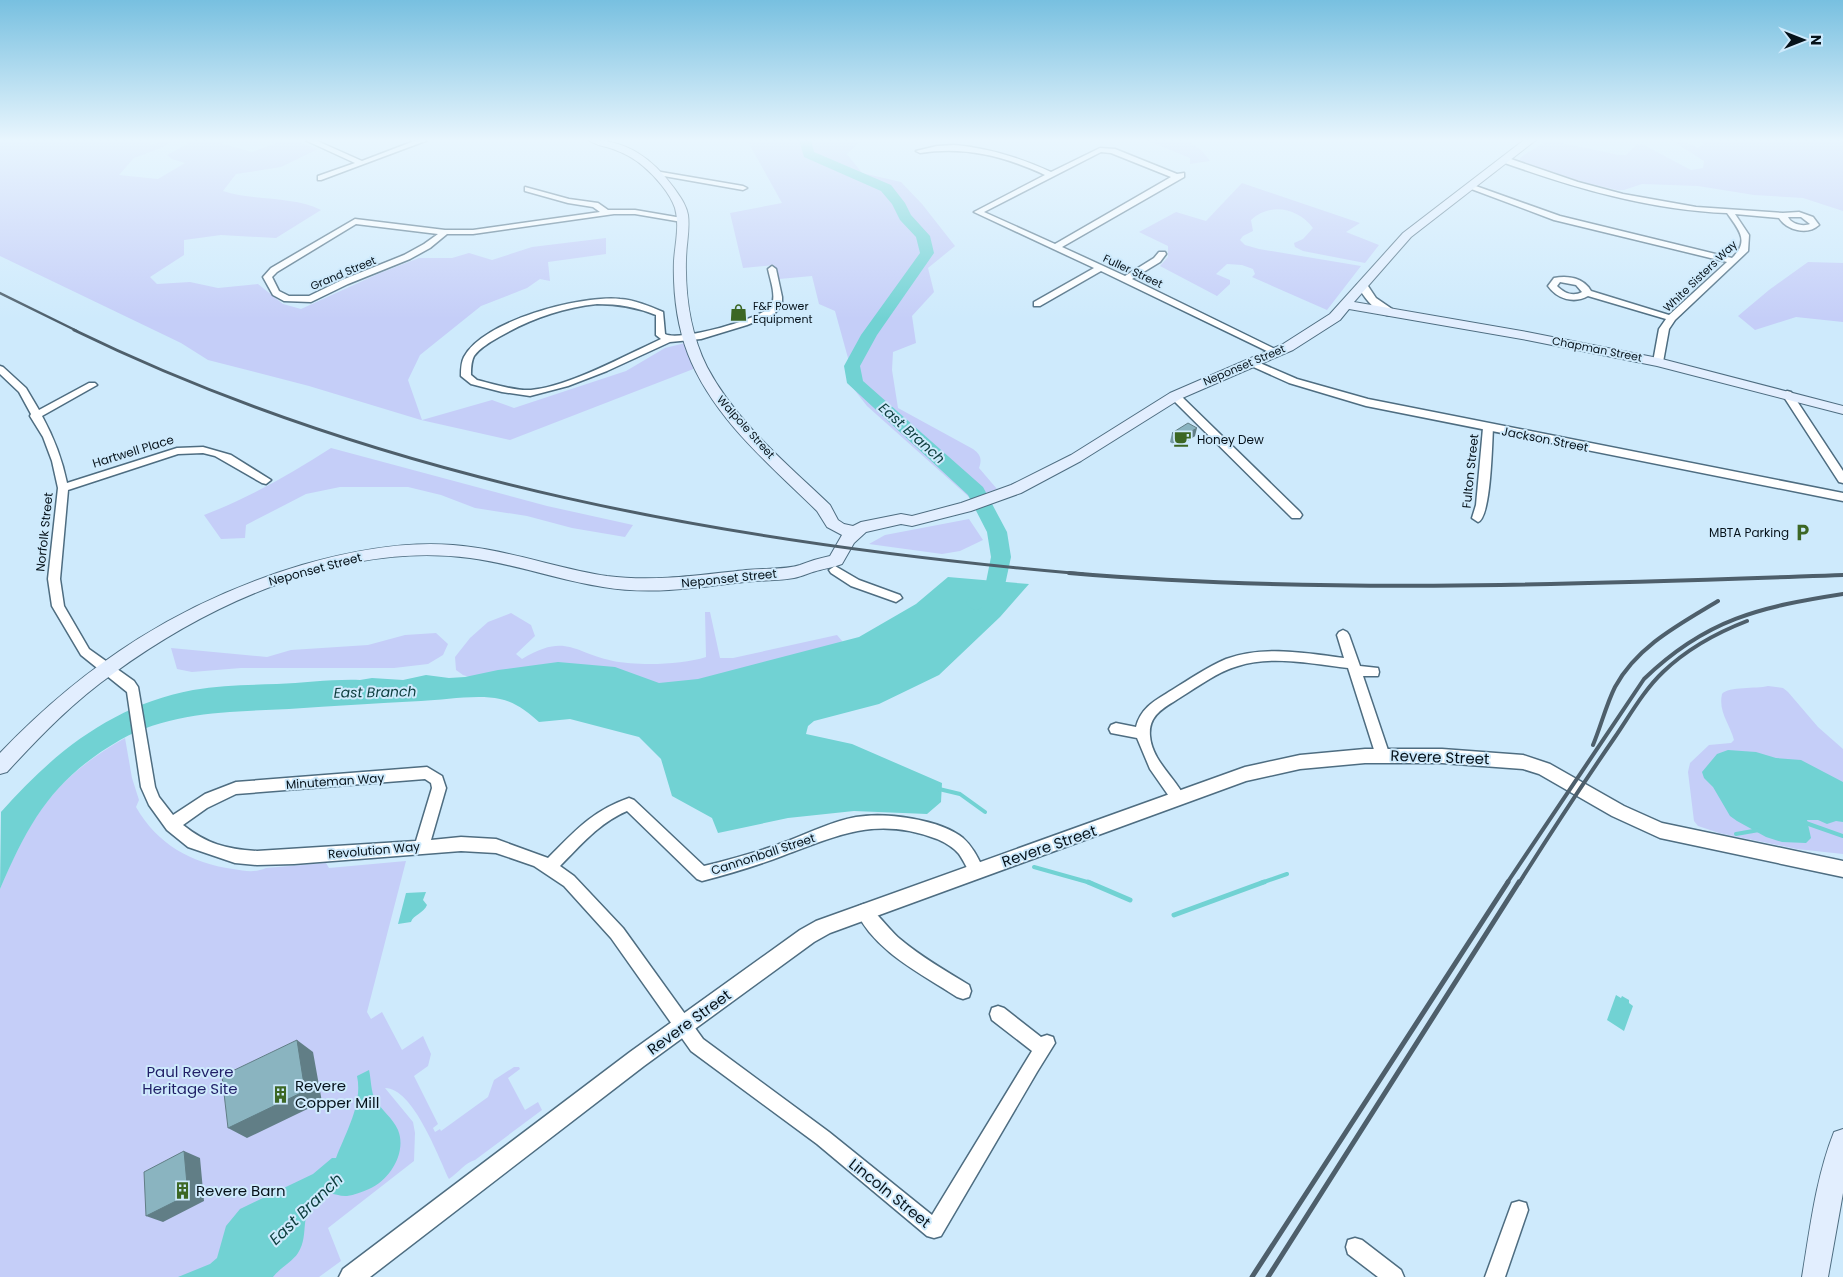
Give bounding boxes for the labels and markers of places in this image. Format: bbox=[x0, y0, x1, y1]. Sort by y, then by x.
place label: F&F Power Equipment bbox=[753, 298, 812, 327]
shop icon: F&F Power Equipment bbox=[729, 302, 749, 322]
cafe icon: Honey Dew bbox=[1173, 429, 1193, 449]
place label: Honey Dew bbox=[1197, 431, 1264, 448]
parking icon: MBTA Parking bbox=[1793, 522, 1813, 542]
place label: MBTA Parking bbox=[1709, 524, 1789, 541]
place label: Revere Copper Mill bbox=[295, 1075, 379, 1113]
building icon: Revere Copper Mill bbox=[271, 1084, 291, 1104]
building icon: Revere Barn bbox=[172, 1180, 192, 1200]
place label: Revere Barn bbox=[196, 1180, 286, 1201]

